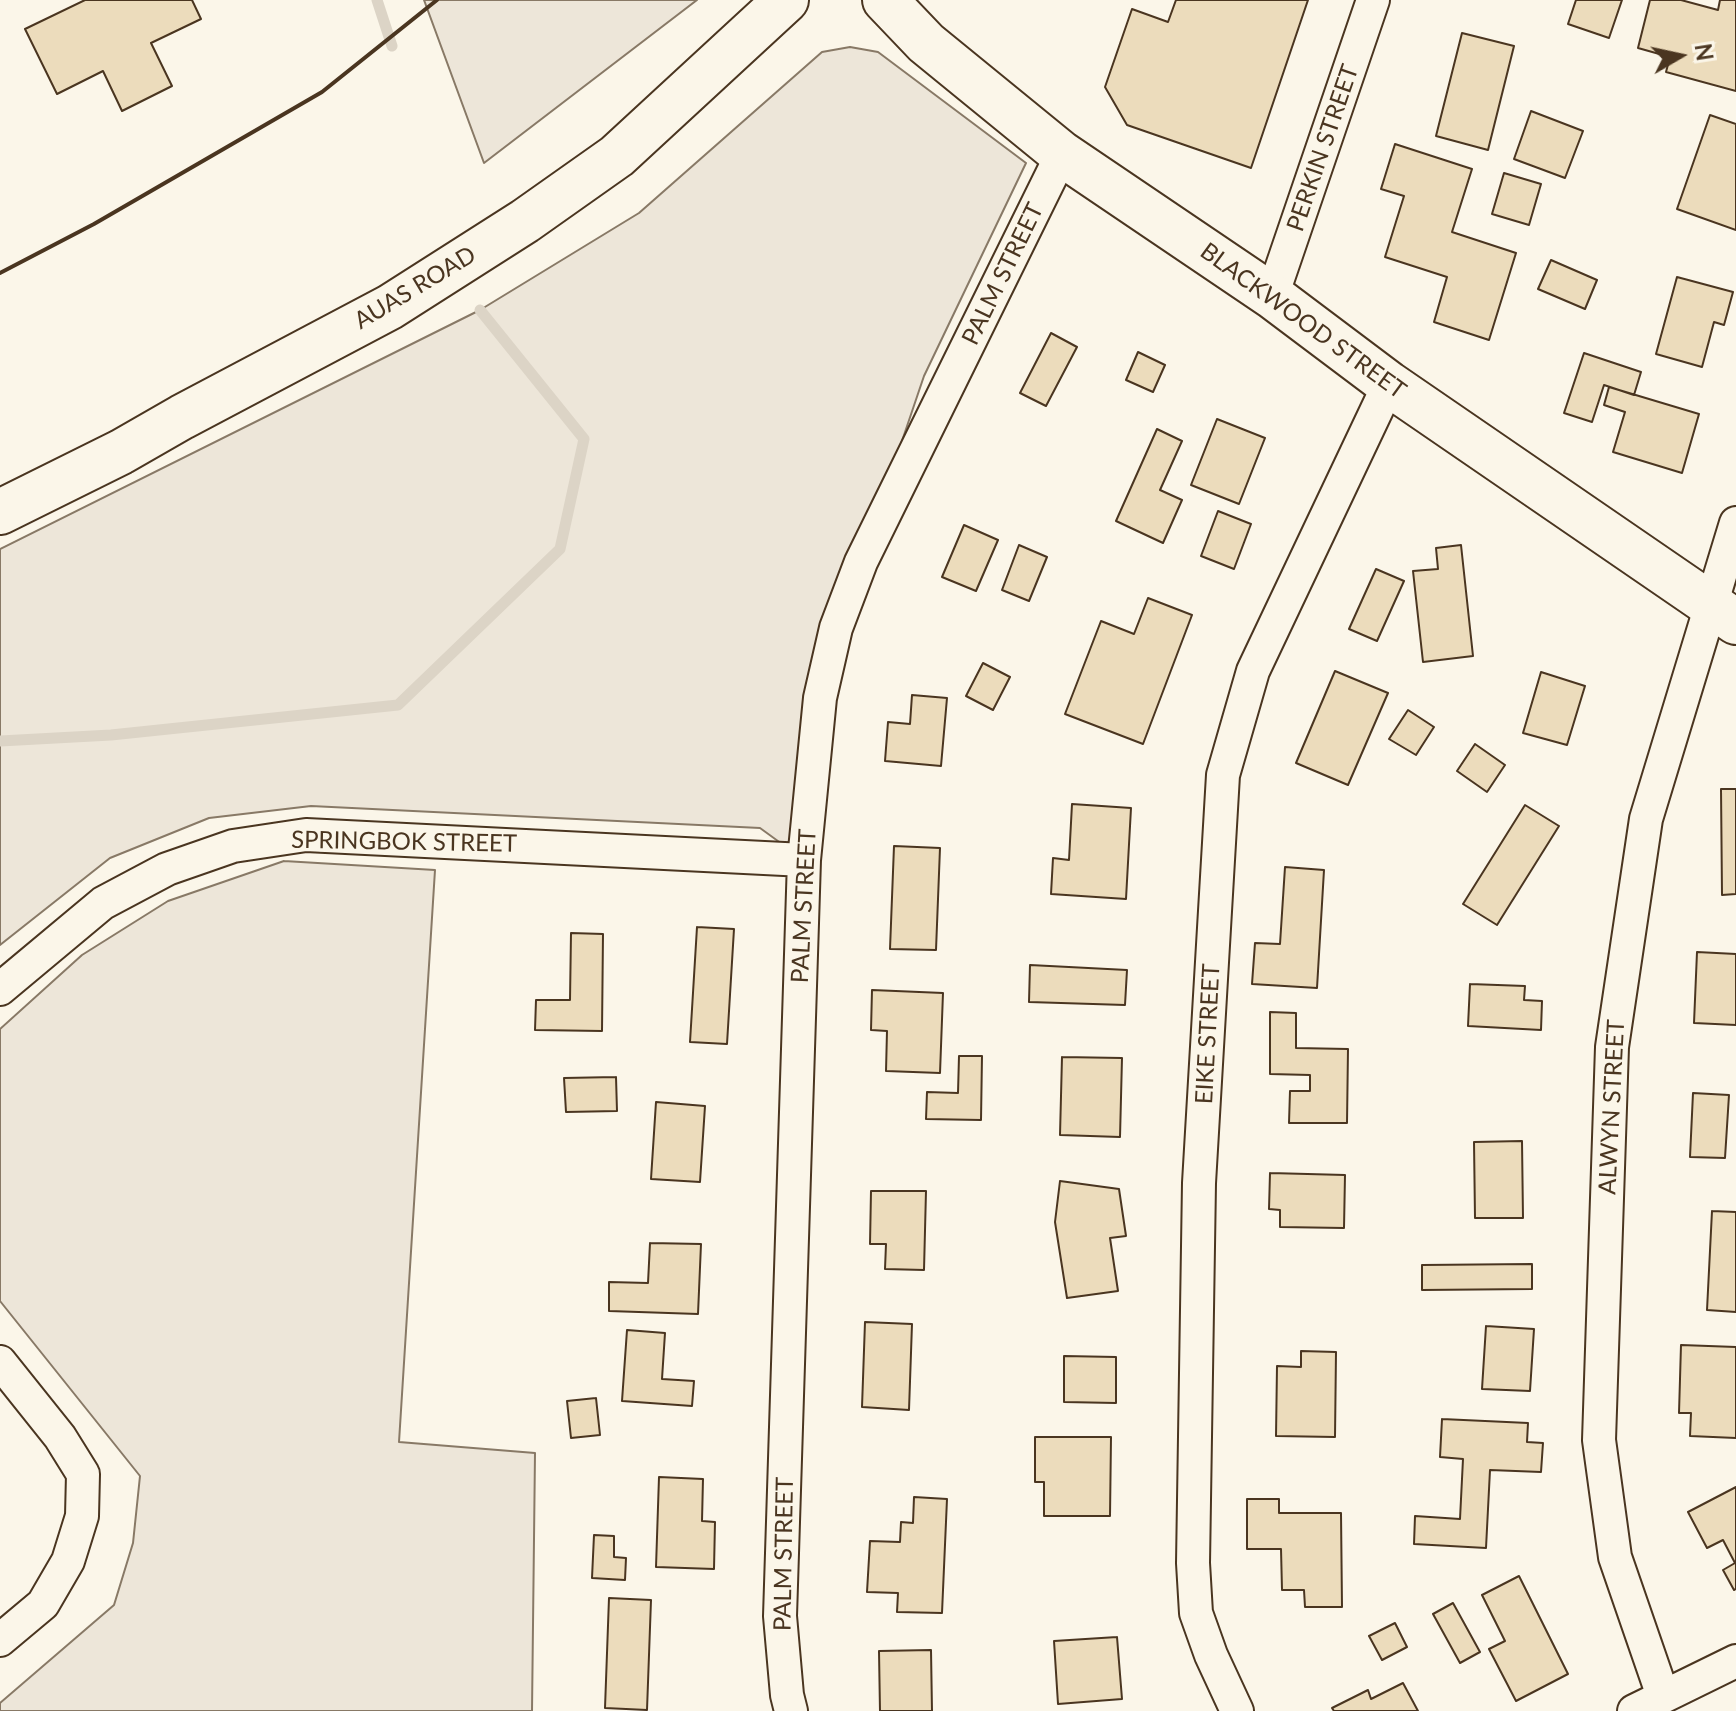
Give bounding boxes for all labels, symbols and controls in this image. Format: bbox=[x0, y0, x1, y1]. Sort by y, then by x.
north arrow bbox=[1640, 16, 1720, 96]
text: N bbox=[1690, 42, 1719, 63]
street label: PERKIN STREET bbox=[1281, 61, 1365, 235]
street label: PALM STREET bbox=[956, 198, 1050, 350]
street label: BLACKWOOD STREET bbox=[1195, 237, 1411, 405]
street label: AUAS ROAD bbox=[349, 240, 481, 336]
street label: SPRINGBOK STREET bbox=[291, 826, 517, 858]
street label: PALM STREET bbox=[786, 828, 822, 984]
street label: EIKE STREET bbox=[1190, 963, 1226, 1105]
street label: ALWYN STREET bbox=[1593, 1019, 1631, 1195]
street label: PALM STREET bbox=[768, 1477, 800, 1631]

